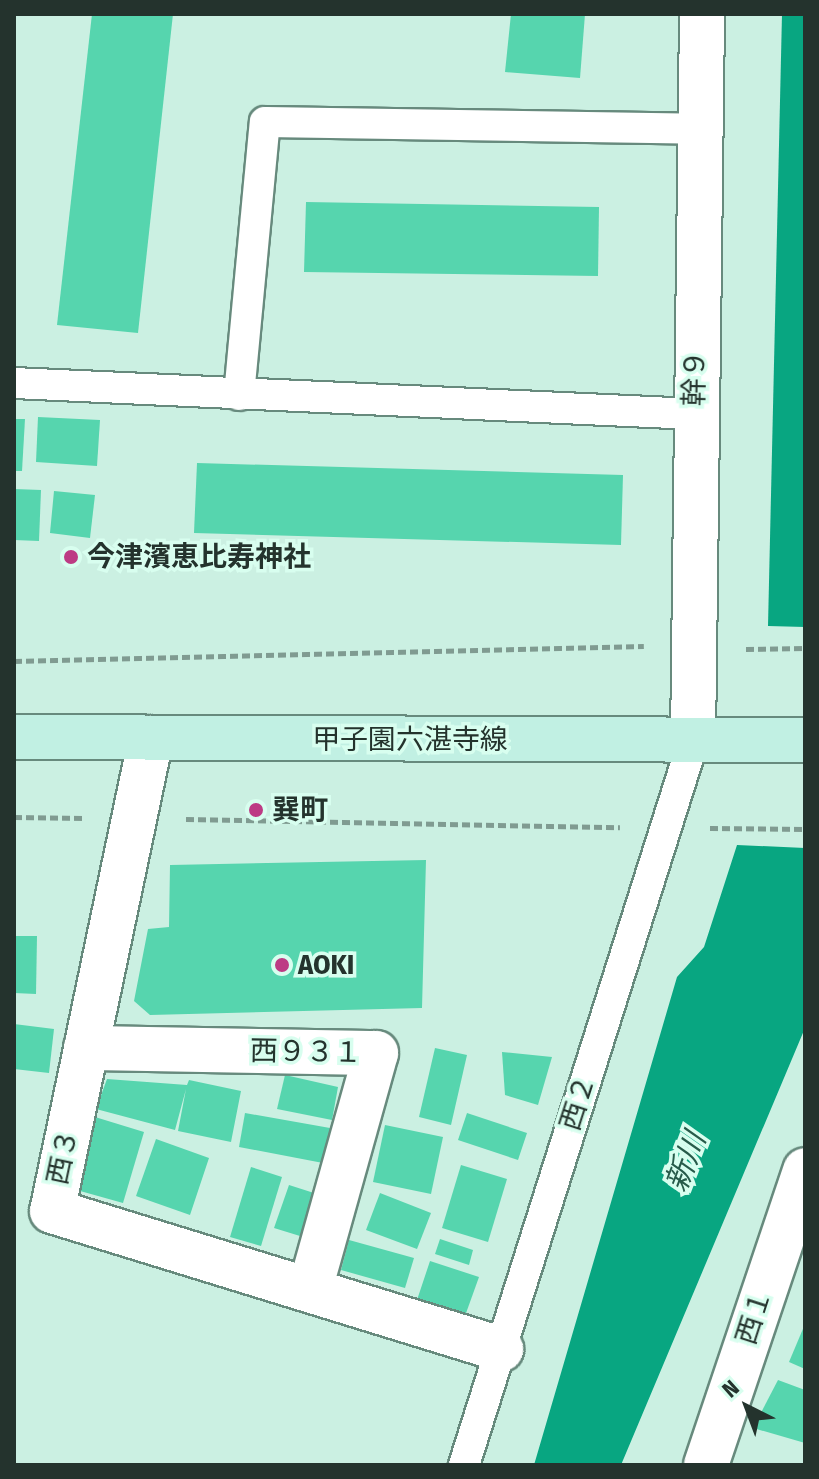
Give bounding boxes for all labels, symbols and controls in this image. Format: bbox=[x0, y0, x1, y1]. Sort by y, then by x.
street label: 幹９ bbox=[678, 350, 712, 406]
place label: 今津濱恵比寿神社 bbox=[87, 540, 311, 574]
marker: 今津濱恵比寿神社 bbox=[62, 548, 80, 566]
street label: 甲子園六湛寺線 bbox=[312, 723, 508, 757]
place label: 巽町 bbox=[272, 793, 328, 827]
marker: 巽町 bbox=[247, 801, 265, 819]
place label: AOKI bbox=[298, 948, 354, 982]
marker: AOKI bbox=[273, 956, 291, 974]
street label: 西９３１ bbox=[250, 1034, 362, 1070]
street label: 西２ bbox=[553, 1071, 603, 1135]
street label: 西３ bbox=[41, 1126, 85, 1188]
water label: 新川 bbox=[658, 1128, 714, 1196]
street label: 西１ bbox=[729, 1285, 779, 1349]
north arrow bbox=[707, 1367, 787, 1447]
text: N bbox=[717, 1374, 745, 1403]

